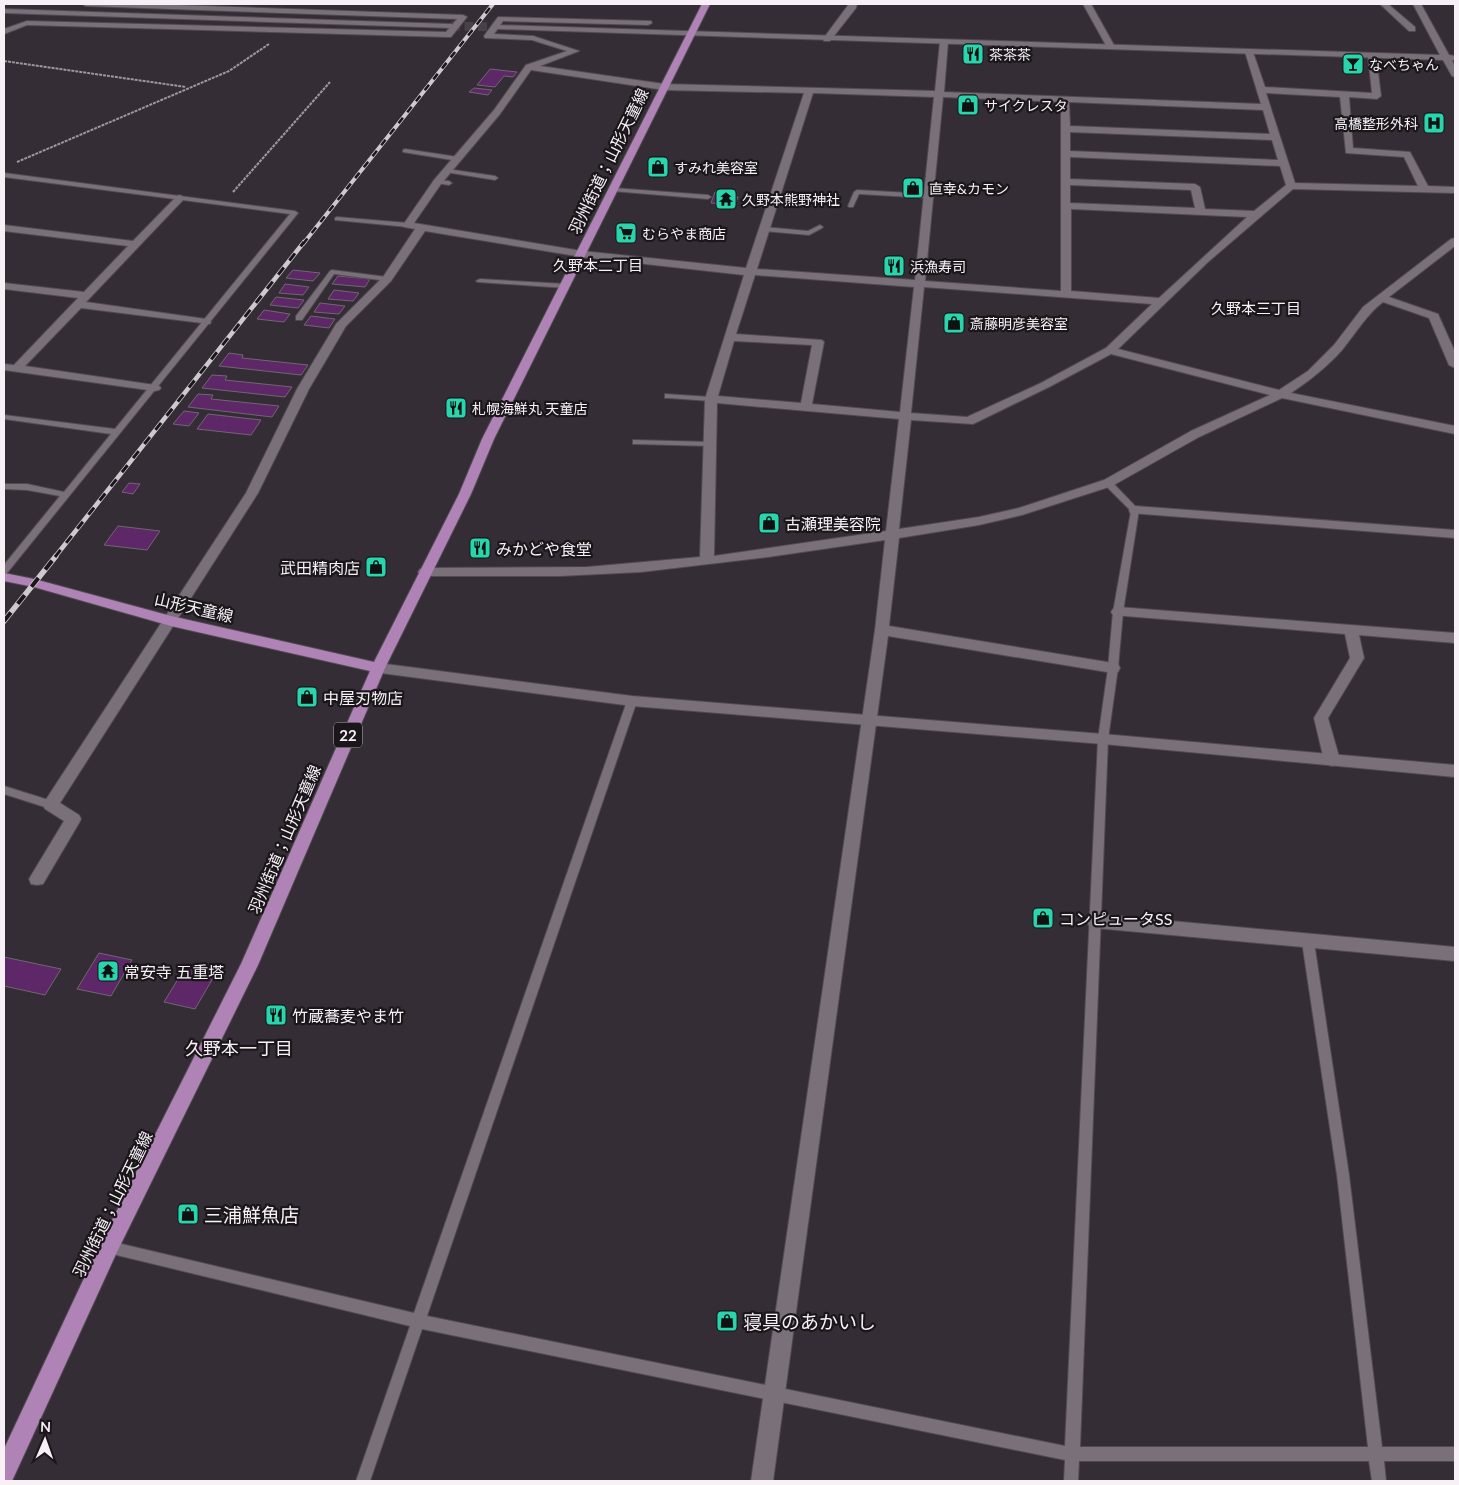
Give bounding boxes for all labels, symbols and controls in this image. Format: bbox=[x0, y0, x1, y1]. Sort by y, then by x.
restaurant icon: 茶茶茶 bbox=[961, 42, 985, 66]
place label: 茶茶茶 bbox=[989, 46, 1031, 63]
bar icon: なべちゃん bbox=[1341, 52, 1365, 76]
place label: なべちゃん bbox=[1369, 56, 1439, 73]
street label: 羽州街道；山形天童線 bbox=[564, 85, 652, 237]
shop icon: サイクレスタ bbox=[956, 93, 980, 117]
place label: サイクレスタ bbox=[984, 97, 1068, 114]
hospital icon: 高橋整形外科 bbox=[1422, 111, 1446, 135]
place label: 高橋整形外科 bbox=[1334, 115, 1418, 132]
shop icon: すみれ美容室 bbox=[646, 155, 670, 179]
place label: すみれ美容室 bbox=[674, 159, 758, 176]
shop icon: 直幸&カモン bbox=[901, 176, 925, 200]
place label: 直幸&カモン bbox=[929, 180, 1009, 197]
temple icon: 久野本熊野神社 bbox=[714, 187, 738, 211]
place label: 久野本熊野神社 bbox=[742, 191, 840, 208]
supermarket icon: むらやま商店 bbox=[614, 221, 638, 245]
place label: むらやま商店 bbox=[642, 225, 726, 242]
restaurant icon: 浜漁寿司 bbox=[882, 254, 906, 278]
district label: 久野本二丁目 bbox=[553, 256, 643, 274]
place label: 浜漁寿司 bbox=[910, 258, 966, 275]
district label: 久野本三丁目 bbox=[1211, 299, 1301, 317]
shop icon: 斎藤明彦美容室 bbox=[942, 311, 966, 335]
place label: 斎藤明彦美容室 bbox=[970, 315, 1068, 332]
restaurant icon: 札幌海鮮丸 天童店 bbox=[444, 396, 468, 420]
place label: 札幌海鮮丸 天童店 bbox=[472, 400, 588, 417]
shop icon: 古瀬理美容院 bbox=[757, 511, 781, 535]
place label: 古瀬理美容院 bbox=[785, 514, 881, 533]
restaurant icon: みかどや食堂 bbox=[468, 536, 492, 560]
place label: みかどや食堂 bbox=[496, 539, 592, 558]
shop icon: 武田精肉店 bbox=[364, 555, 388, 579]
place label: 武田精肉店 bbox=[280, 558, 360, 577]
street label: 山形天童線 bbox=[153, 589, 235, 625]
shop icon: 中屋刃物店 bbox=[295, 685, 319, 709]
place label: 中屋刃物店 bbox=[323, 688, 403, 707]
road number: 22 bbox=[334, 722, 362, 748]
street label: 羽州街道；山形天童線 bbox=[244, 762, 324, 916]
shop icon: コンピュータSS bbox=[1031, 906, 1055, 930]
place label: コンピュータSS bbox=[1059, 909, 1172, 928]
temple icon: 常安寺 五重塔 bbox=[96, 959, 120, 983]
place label: 常安寺 五重塔 bbox=[124, 962, 224, 981]
restaurant icon: 竹蔵蕎麦やま竹 bbox=[264, 1003, 288, 1027]
place label: 竹蔵蕎麦やま竹 bbox=[292, 1006, 404, 1025]
district label: 久野本一丁目 bbox=[185, 1037, 293, 1059]
street label: 羽州街道；山形天童線 bbox=[68, 1128, 156, 1280]
shop icon: 三浦鮮魚店 bbox=[176, 1202, 200, 1226]
place label: 三浦鮮魚店 bbox=[204, 1203, 299, 1226]
shop icon: 寝具のあかいし bbox=[715, 1309, 739, 1333]
place label: 寝具のあかいし bbox=[743, 1310, 876, 1333]
north arrow bbox=[20, 1415, 70, 1465]
text: N bbox=[40, 1418, 51, 1435]

